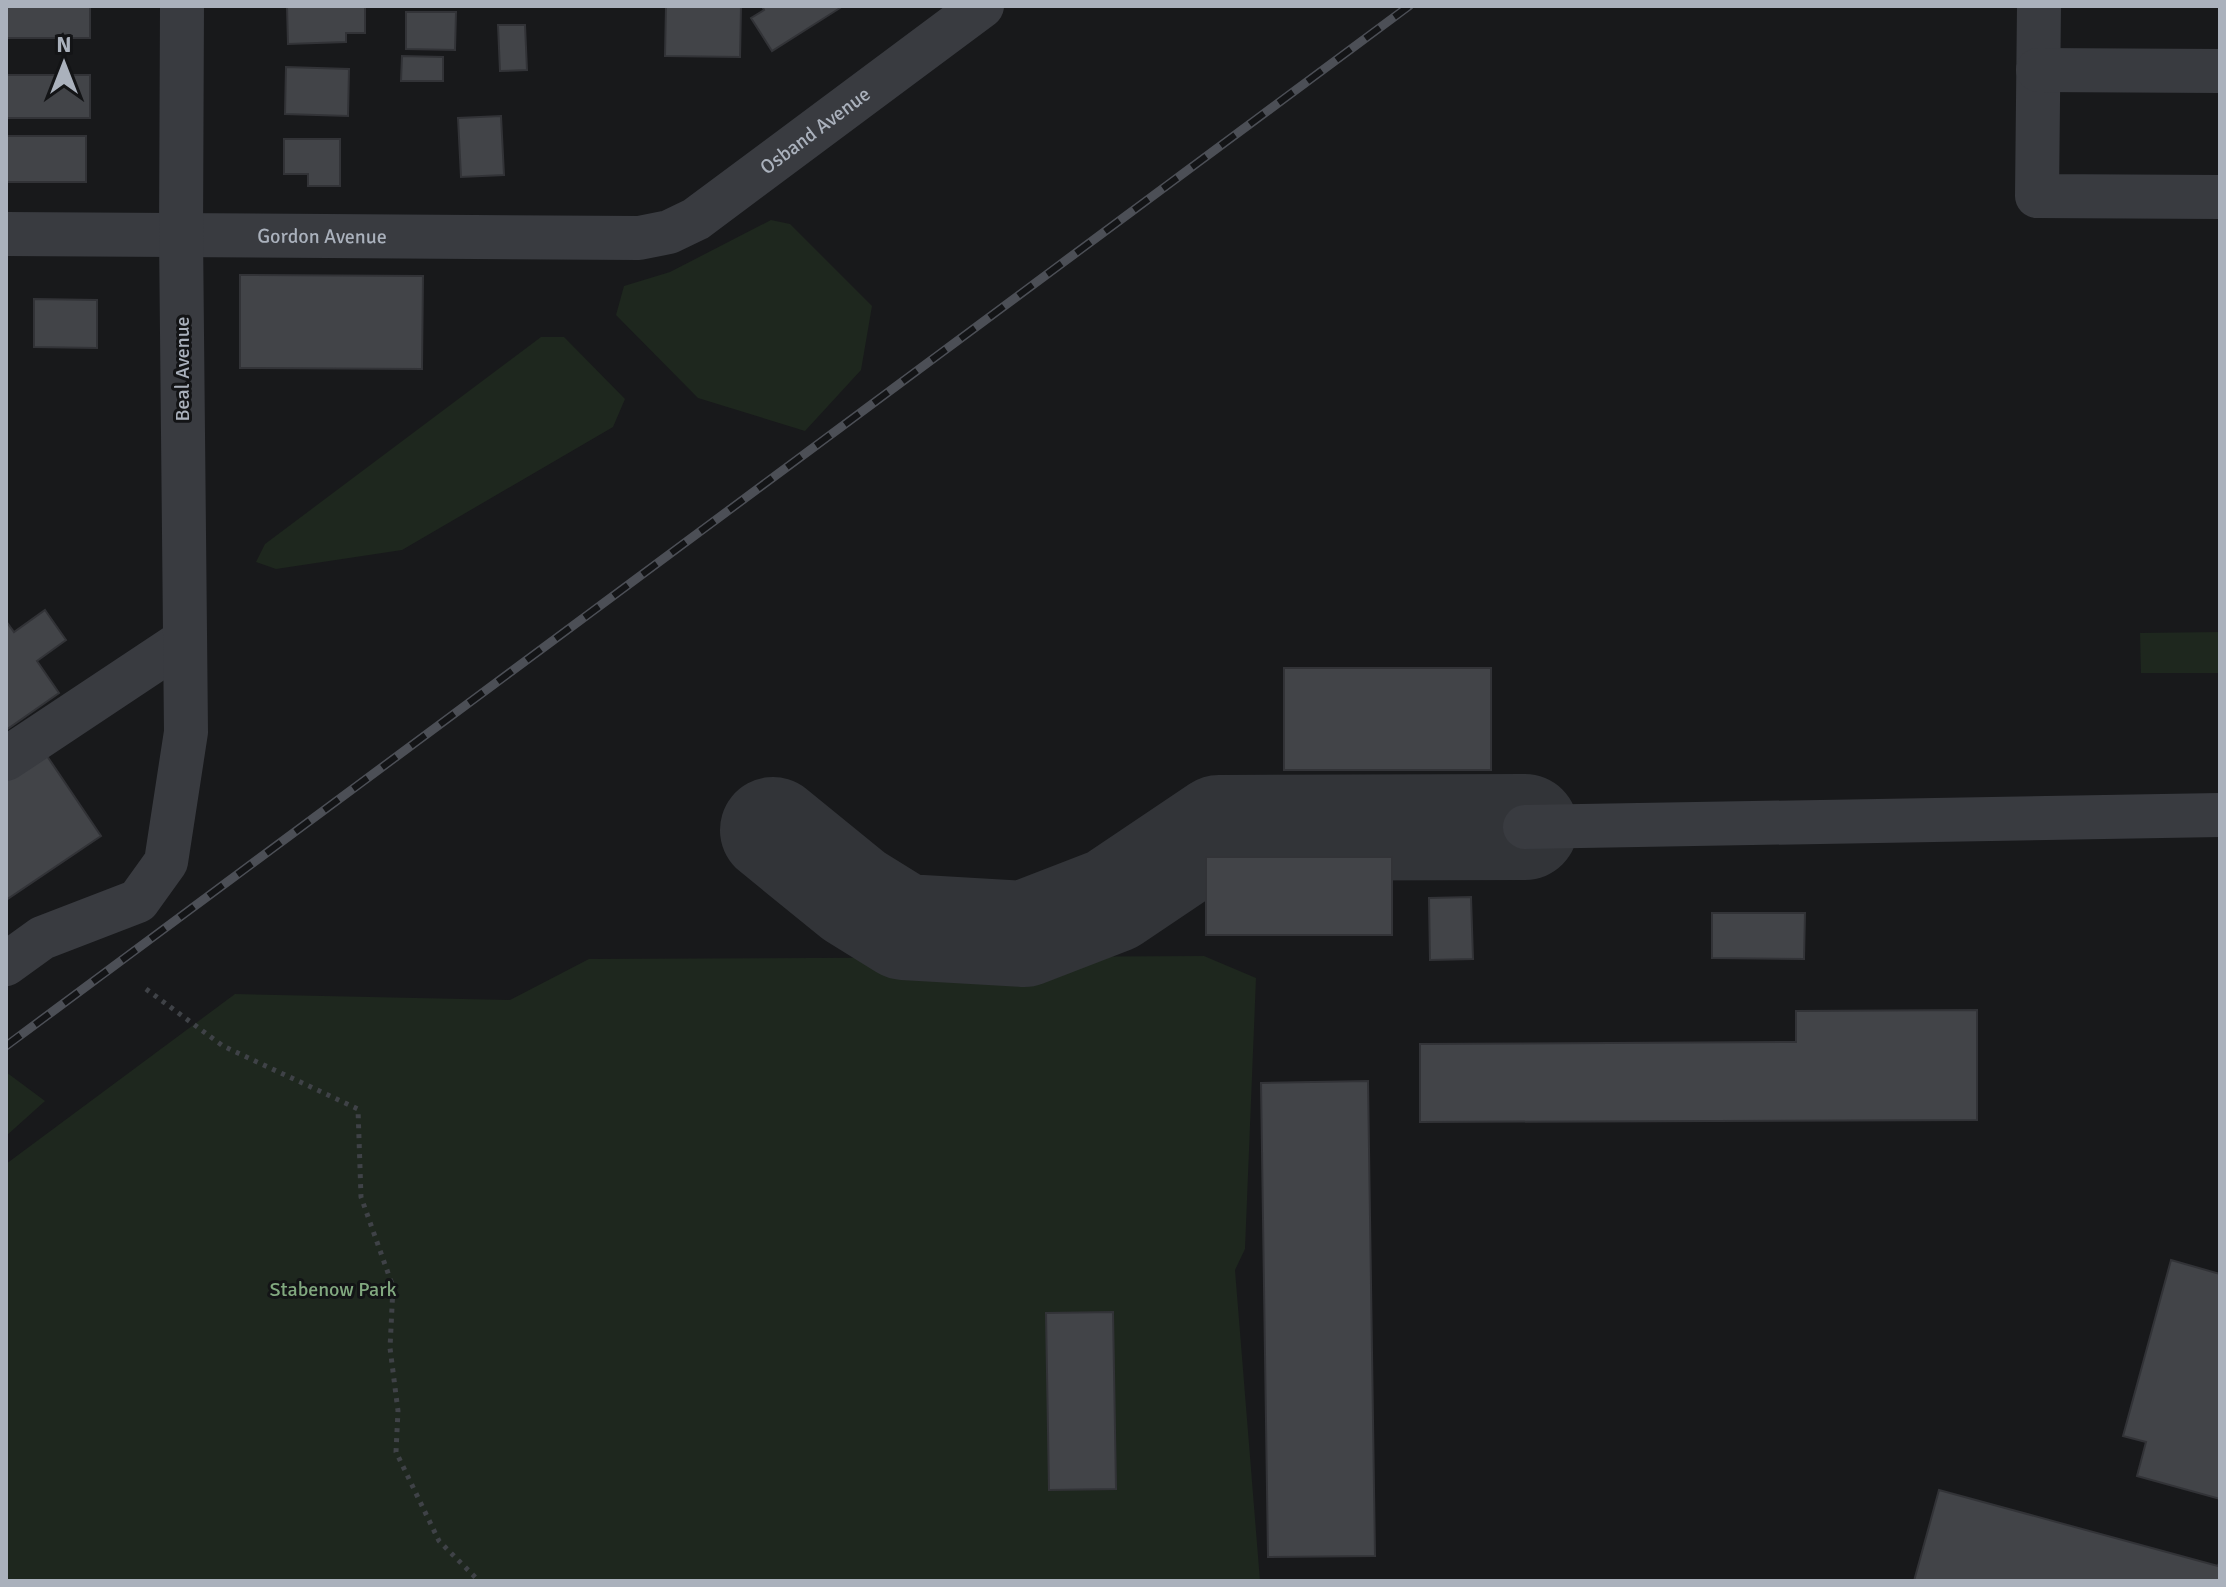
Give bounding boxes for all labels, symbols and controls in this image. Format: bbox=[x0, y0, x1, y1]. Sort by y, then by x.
north arrow bbox=[24, 24, 104, 104]
text: N bbox=[56, 31, 72, 58]
street label: Osband Avenue bbox=[755, 82, 875, 180]
street label: Gordon Avenue bbox=[257, 224, 387, 249]
street label: Beal Avenue bbox=[170, 316, 195, 422]
park label: Stabenow Park bbox=[269, 1277, 397, 1302]

